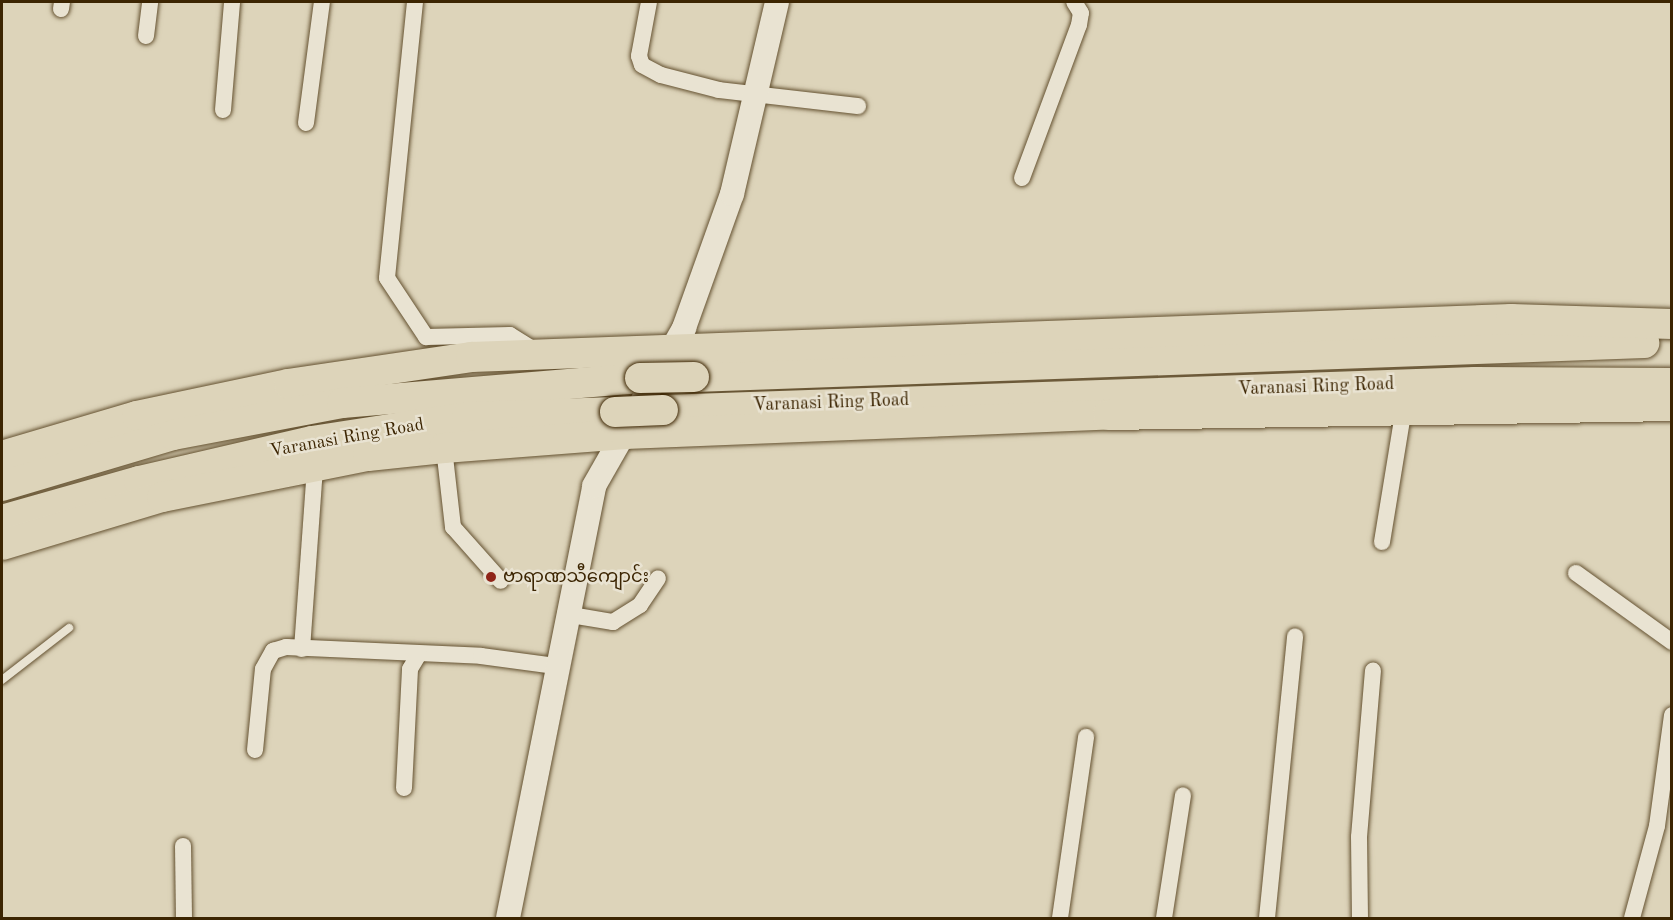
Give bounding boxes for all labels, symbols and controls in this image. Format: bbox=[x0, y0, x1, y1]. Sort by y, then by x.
street label: Varanasi Ring Road bbox=[1238, 373, 1394, 401]
street label: Varanasi Ring Road bbox=[753, 389, 909, 417]
street label: Varanasi Ring Road bbox=[268, 414, 426, 462]
place label: ဗာရာဏသီကျောင်း bbox=[503, 566, 649, 588]
marker: ဗာရာဏသီကျောင်း bbox=[484, 570, 498, 584]

